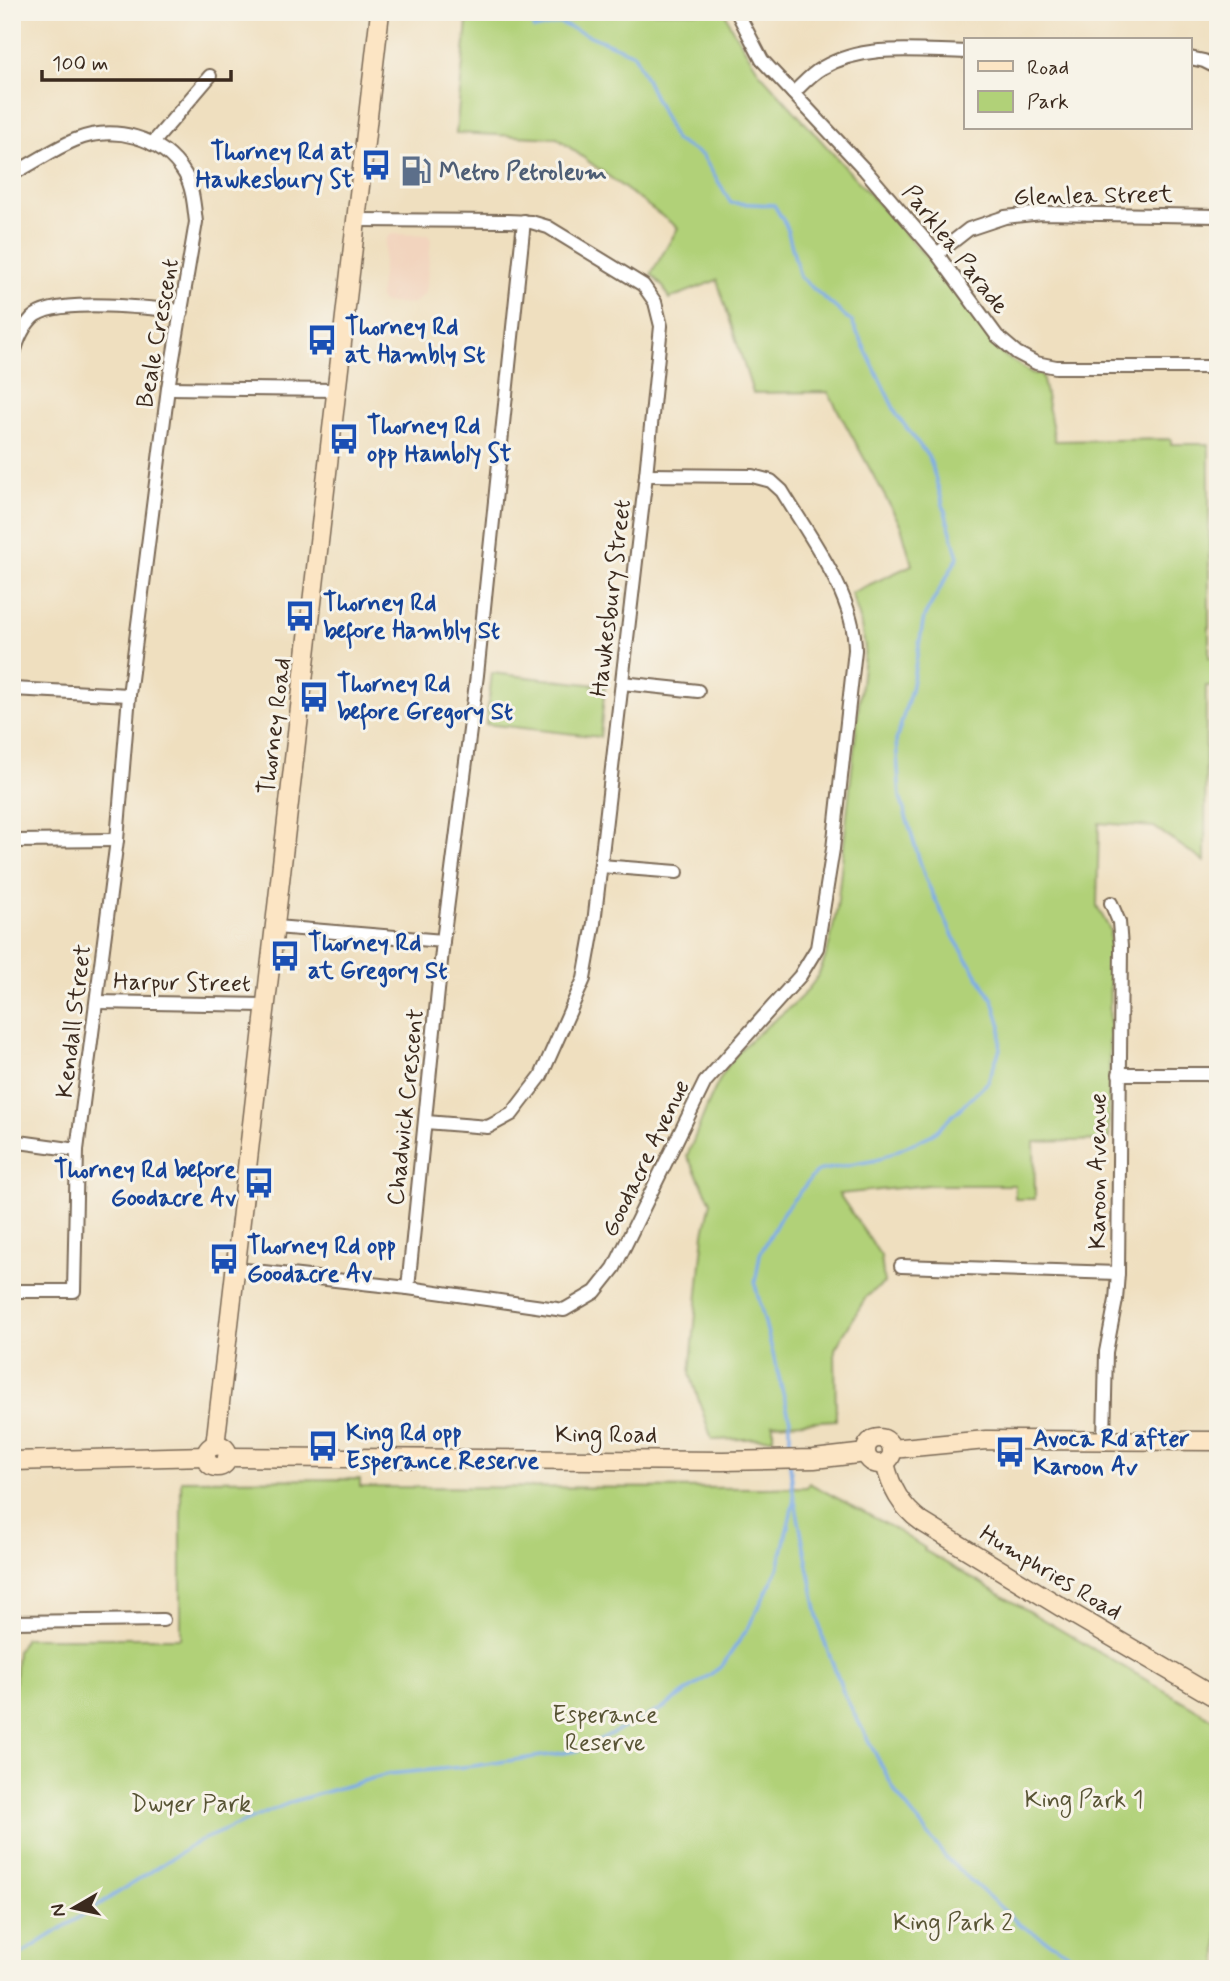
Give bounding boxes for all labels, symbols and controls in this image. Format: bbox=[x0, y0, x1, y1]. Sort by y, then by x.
scale bar bbox=[42, 38, 231, 82]
legend bbox=[964, 38, 1192, 130]
text: 100 m bbox=[52, 50, 108, 78]
text: Road bbox=[1027, 54, 1069, 82]
text: Park bbox=[1027, 88, 1069, 116]
place label: Thorney Rd at Hawkesbury St bbox=[195, 137, 354, 196]
bus stop icon: Thorney Rd at Hawkesbury St bbox=[359, 148, 393, 182]
fuel station icon: Metro Petroleum bbox=[399, 154, 433, 188]
place label: Metro Petroleum bbox=[439, 157, 607, 188]
street label: Parklea Parade bbox=[894, 179, 1015, 321]
street label: Glenlea Street bbox=[1013, 180, 1173, 213]
street label: Beale Crescent bbox=[130, 256, 187, 410]
place label: Thorney Rd at Hambly St bbox=[345, 312, 485, 371]
bus stop icon: Thorney Rd at Hambly St bbox=[305, 323, 339, 357]
place label: Thorney Rd opp Hambly St bbox=[367, 411, 512, 470]
bus stop icon: Thorney Rd opp Hambly St bbox=[327, 422, 361, 456]
street label: Hawkesbury Street bbox=[584, 498, 639, 699]
place label: Thorney Rd before Hambly St bbox=[323, 588, 500, 649]
bus stop icon: Thorney Rd before Hambly St bbox=[283, 599, 317, 633]
street label: Thorney Road bbox=[252, 656, 299, 796]
place label: Thorney Rd before Gregory St bbox=[337, 669, 513, 730]
bus stop icon: Thorney Rd before Gregory St bbox=[297, 680, 331, 714]
place label: Thorney Rd at Gregory St bbox=[308, 928, 447, 988]
bus stop icon: Thorney Rd at Gregory St bbox=[268, 939, 302, 973]
street label: Kendall Street bbox=[50, 943, 99, 1100]
street label: Harpur Street bbox=[113, 967, 251, 1000]
street label: Chadwick Crescent bbox=[381, 1007, 432, 1207]
street label: Goodacre Avenue bbox=[595, 1075, 698, 1242]
street label: Karoon Avenue bbox=[1083, 1093, 1114, 1249]
place label: Thorney Rd before Goodacre Av bbox=[54, 1155, 237, 1214]
bus stop icon: Thorney Rd before Goodacre Av bbox=[242, 1166, 276, 1200]
place label: Thorney Rd opp Goodacre Av bbox=[247, 1231, 396, 1290]
bus stop icon: Thorney Rd opp Goodacre Av bbox=[207, 1242, 241, 1276]
place label: King Rd opp Esperance Reserve bbox=[346, 1418, 539, 1477]
street label: King Road bbox=[555, 1420, 657, 1453]
place label: Avoca Rd after Karoon Av bbox=[1033, 1424, 1190, 1483]
bus stop icon: King Rd opp Esperance Reserve bbox=[306, 1429, 340, 1463]
bus stop icon: Avoca Rd after Karoon Av bbox=[993, 1435, 1027, 1469]
street label: Humphries Road bbox=[973, 1519, 1127, 1628]
park label: Esperance Reserve bbox=[552, 1700, 658, 1759]
park label: King Park 1 bbox=[1025, 1785, 1143, 1818]
park label: Dwyer Park bbox=[131, 1789, 251, 1820]
north arrow bbox=[38, 1872, 108, 1942]
text: N bbox=[45, 1902, 72, 1919]
park label: King Park 2 bbox=[893, 1908, 1013, 1941]

